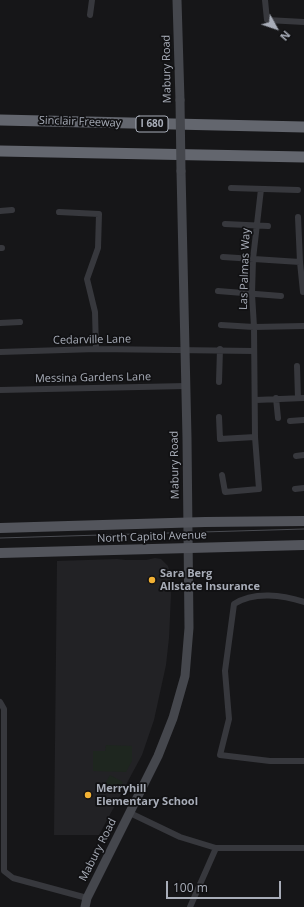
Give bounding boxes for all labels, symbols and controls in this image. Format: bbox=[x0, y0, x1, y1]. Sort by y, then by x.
north arrow bbox=[256, 8, 296, 48]
text: N bbox=[277, 28, 294, 44]
street label: Mabury Road bbox=[160, 35, 174, 103]
street label: Sinclair Freeway bbox=[39, 114, 121, 130]
road number: I 680 bbox=[136, 116, 168, 132]
street label: Las Palmas Way bbox=[237, 228, 253, 310]
street label: Cedarville Lane bbox=[53, 333, 131, 347]
street label: Messina Gardens Lane bbox=[35, 370, 151, 386]
street label: Mabury Road bbox=[168, 431, 182, 499]
street label: North Capitol Avenue bbox=[97, 528, 207, 546]
place label: Sara Berg Allstate Insurance bbox=[160, 567, 260, 593]
marker: Sara Berg Allstate Insurance bbox=[147, 575, 157, 585]
place label: Merryhill Elementary School bbox=[96, 782, 198, 808]
marker: Merryhill Elementary School bbox=[83, 790, 93, 800]
street label: Mabury Road bbox=[77, 816, 119, 884]
scale bar bbox=[168, 873, 283, 899]
text: 100 m bbox=[173, 879, 208, 896]

